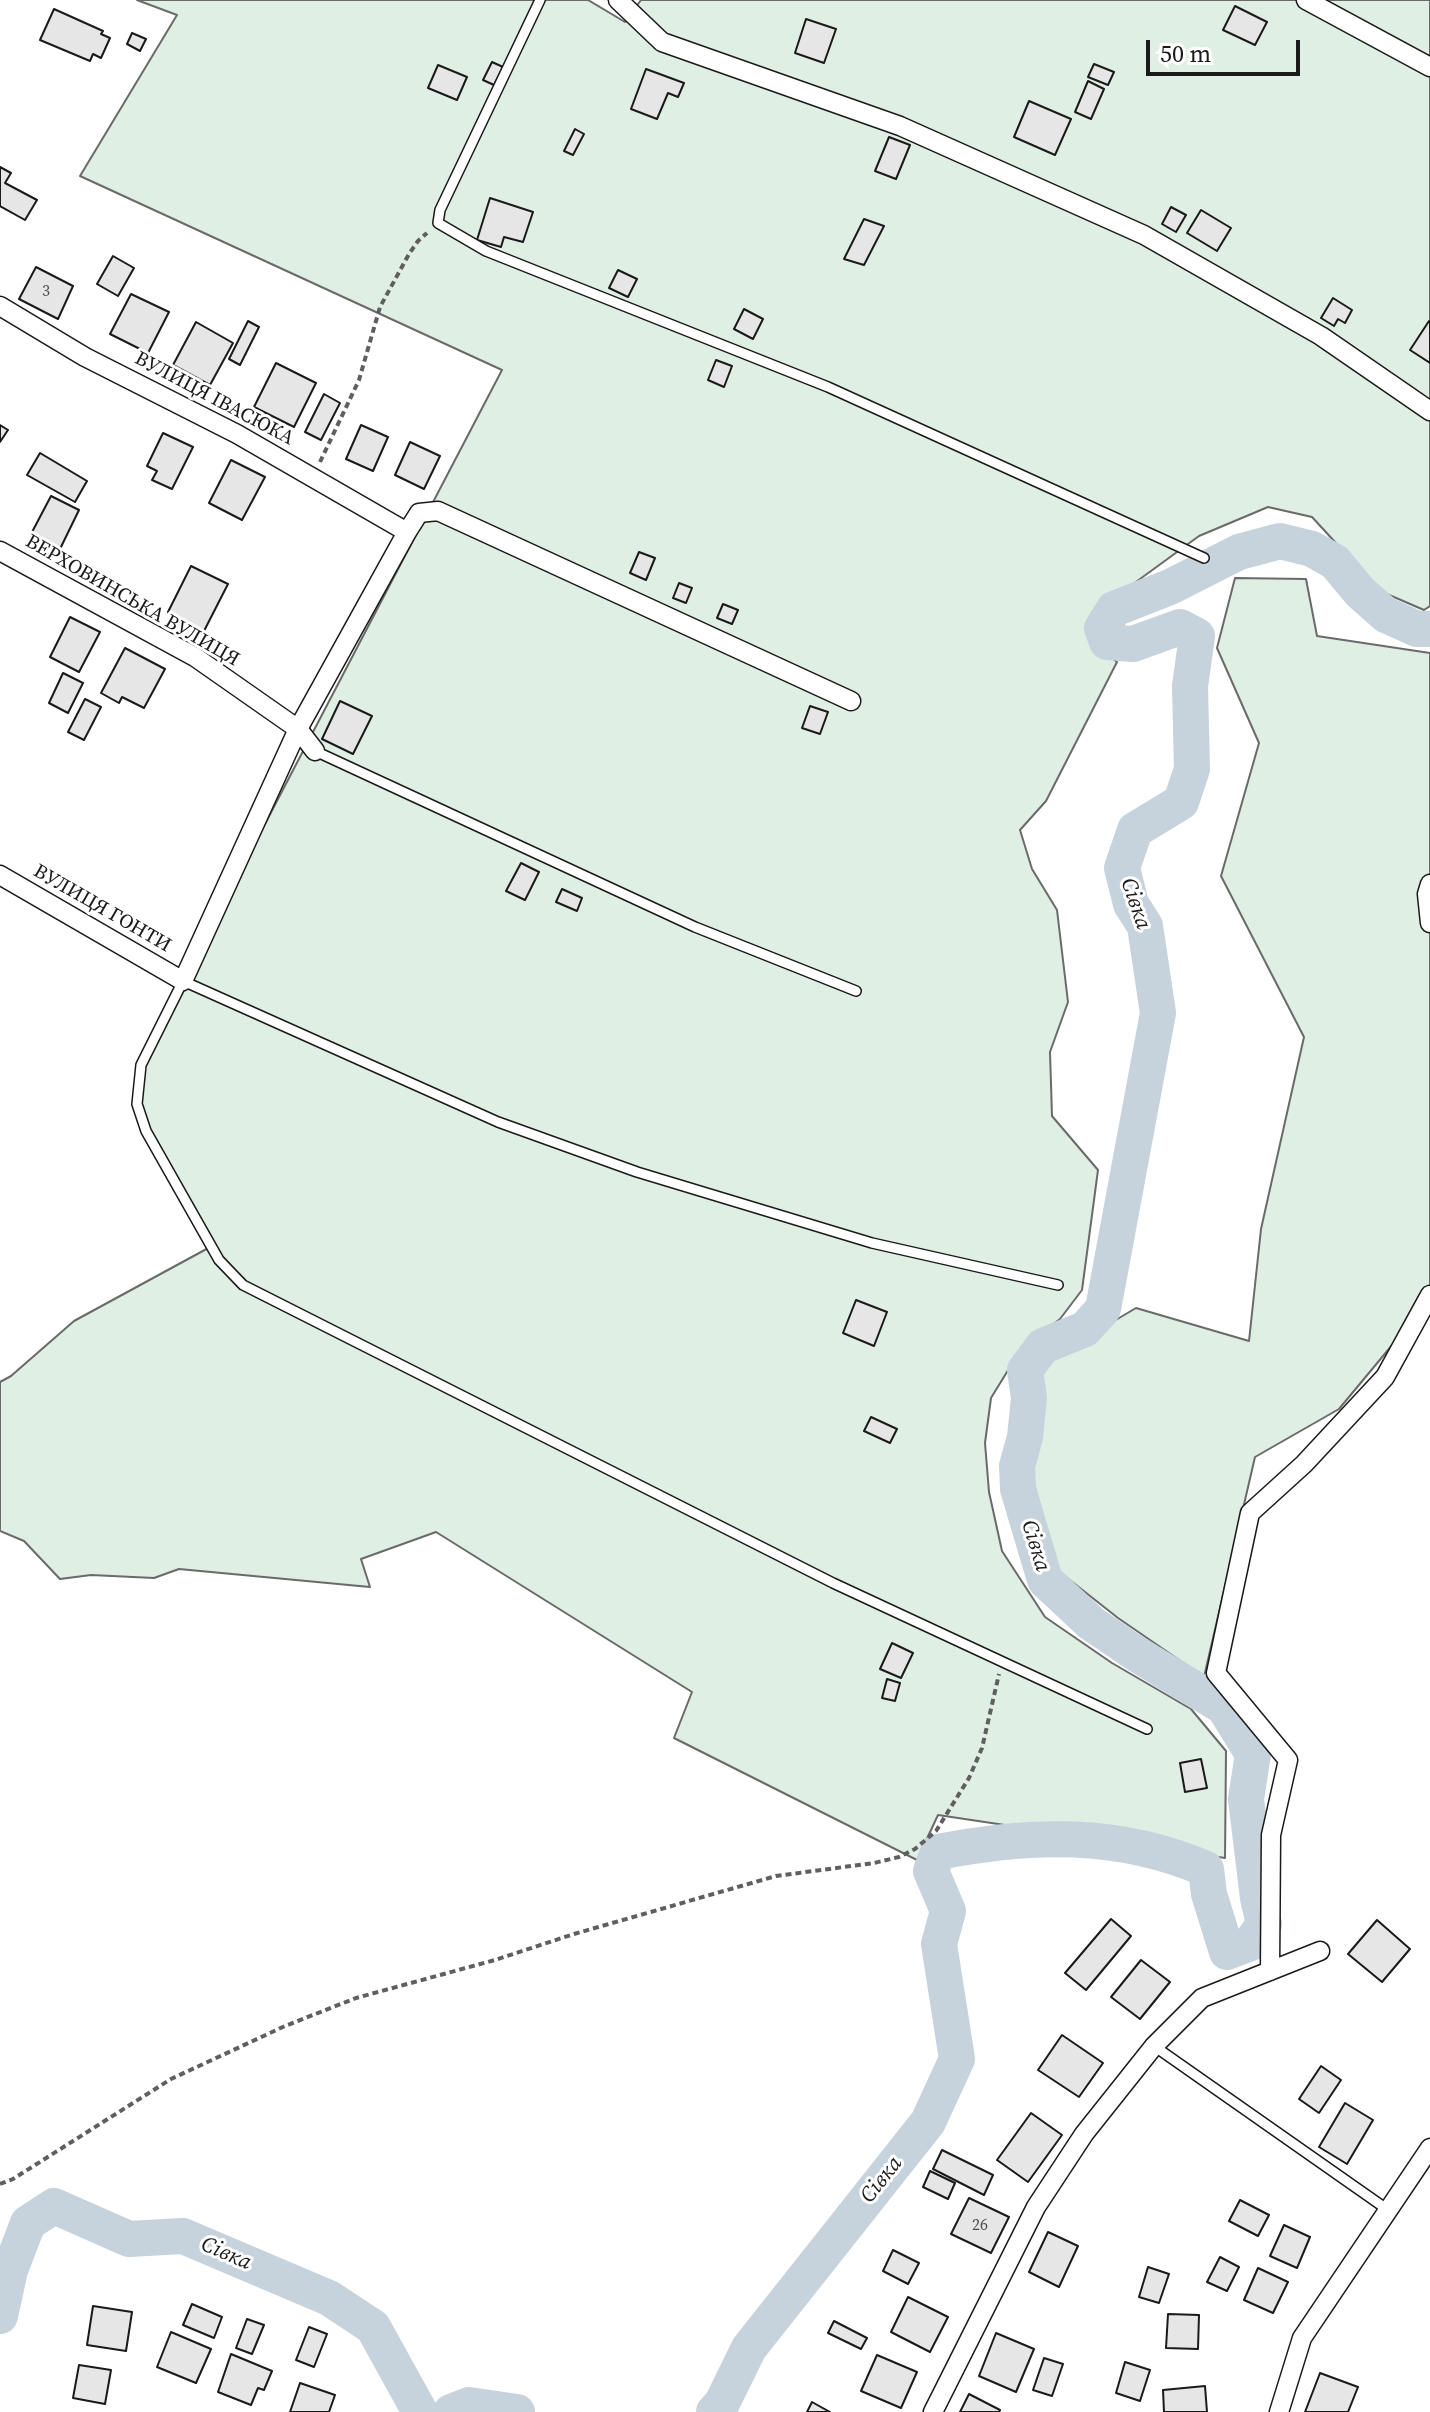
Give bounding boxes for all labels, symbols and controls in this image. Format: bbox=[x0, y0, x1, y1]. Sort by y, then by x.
scale bar bbox=[1150, 24, 1304, 74]
text: 50 m bbox=[1160, 37, 1211, 70]
house number: 3 bbox=[42, 282, 50, 302]
street label: ВУЛИЦЯ ІВАСЮКА bbox=[130, 347, 298, 451]
street label: ВЕРХОВИНСЬКА ВУЛИЦЯ bbox=[21, 530, 243, 672]
street label: ВУЛИЦЯ ГОНТИ bbox=[29, 860, 175, 958]
water label: Сівка bbox=[1114, 875, 1156, 933]
water label: Сівка bbox=[1015, 1517, 1055, 1575]
water label: Сівка bbox=[855, 2151, 909, 2209]
house number: 26 bbox=[972, 2216, 988, 2236]
water label: Сівка bbox=[197, 2232, 255, 2276]

